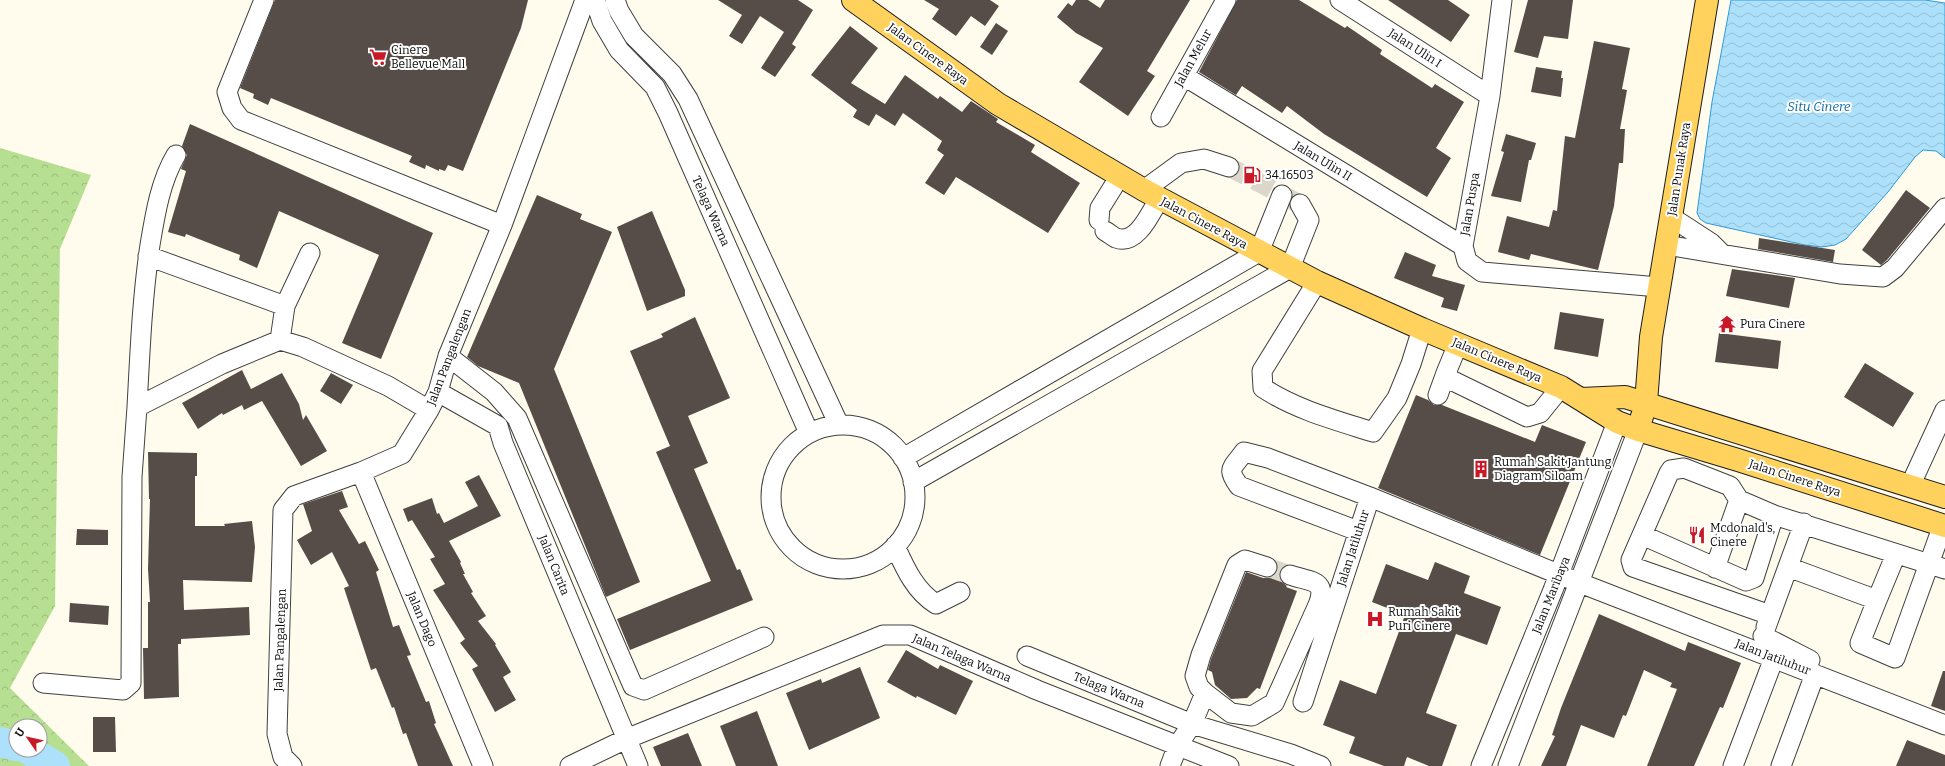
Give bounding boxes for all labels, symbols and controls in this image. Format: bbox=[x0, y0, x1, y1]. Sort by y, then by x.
street label: Jalan Cinere Raya bbox=[884, 20, 971, 88]
street label: Jalan Ulin I bbox=[1385, 25, 1444, 70]
street label: Jalan Melur bbox=[1171, 26, 1215, 90]
place label: Cinere Bellevue Mall bbox=[391, 43, 466, 71]
supermarket icon: Cinere Bellevue Mall bbox=[368, 47, 388, 67]
water label: Situ Cinere bbox=[1787, 99, 1851, 114]
street label: Jalan Punak Raya bbox=[1665, 121, 1693, 218]
street label: Jalan Ulin II bbox=[1291, 138, 1354, 184]
fuel station icon: 34.16503 bbox=[1242, 165, 1262, 185]
place label: 34.16503 bbox=[1265, 168, 1314, 182]
street label: Jalan Puspa bbox=[1457, 171, 1483, 238]
street label: Telaga Warna bbox=[689, 174, 733, 249]
street label: Jalan Cinere Raya bbox=[1158, 194, 1250, 252]
street label: Jalan Pangalengan bbox=[424, 306, 474, 408]
temple icon: Pura Cinere bbox=[1717, 314, 1737, 334]
place label: Pura Cinere bbox=[1740, 317, 1805, 331]
street label: Jalan Cinere Raya bbox=[1449, 334, 1544, 385]
place label: Rumah Sakit Jantung Diagram Siloam bbox=[1494, 455, 1612, 483]
street label: Jalan Cinere Raya bbox=[1746, 456, 1843, 500]
building icon: Rumah Sakit Jantung Diagram Siloam bbox=[1471, 459, 1491, 479]
street label: Jalan Jatiluhur bbox=[1334, 507, 1372, 589]
place label: Mcdonald's, Cinere bbox=[1710, 521, 1776, 549]
restaurant icon: Mcdonald's, Cinere bbox=[1687, 525, 1707, 545]
street label: Jalan Carita bbox=[535, 532, 573, 598]
street label: Jalan Maribaya bbox=[1529, 554, 1573, 636]
street label: Jalan Pangalengan bbox=[271, 588, 289, 693]
street label: Jalan Dago bbox=[404, 588, 440, 649]
place label: Rumah Sakit Puri Cinere bbox=[1388, 605, 1460, 633]
hospital icon: Rumah Sakit Puri Cinere bbox=[1365, 609, 1385, 629]
street label: Jalan Telaga Warna bbox=[910, 631, 1014, 685]
street label: Jalan Jatiluhur bbox=[1732, 636, 1813, 678]
street label: Telaga Warna bbox=[1071, 669, 1147, 711]
north arrow bbox=[8, 718, 48, 758]
text: U bbox=[12, 726, 28, 740]

